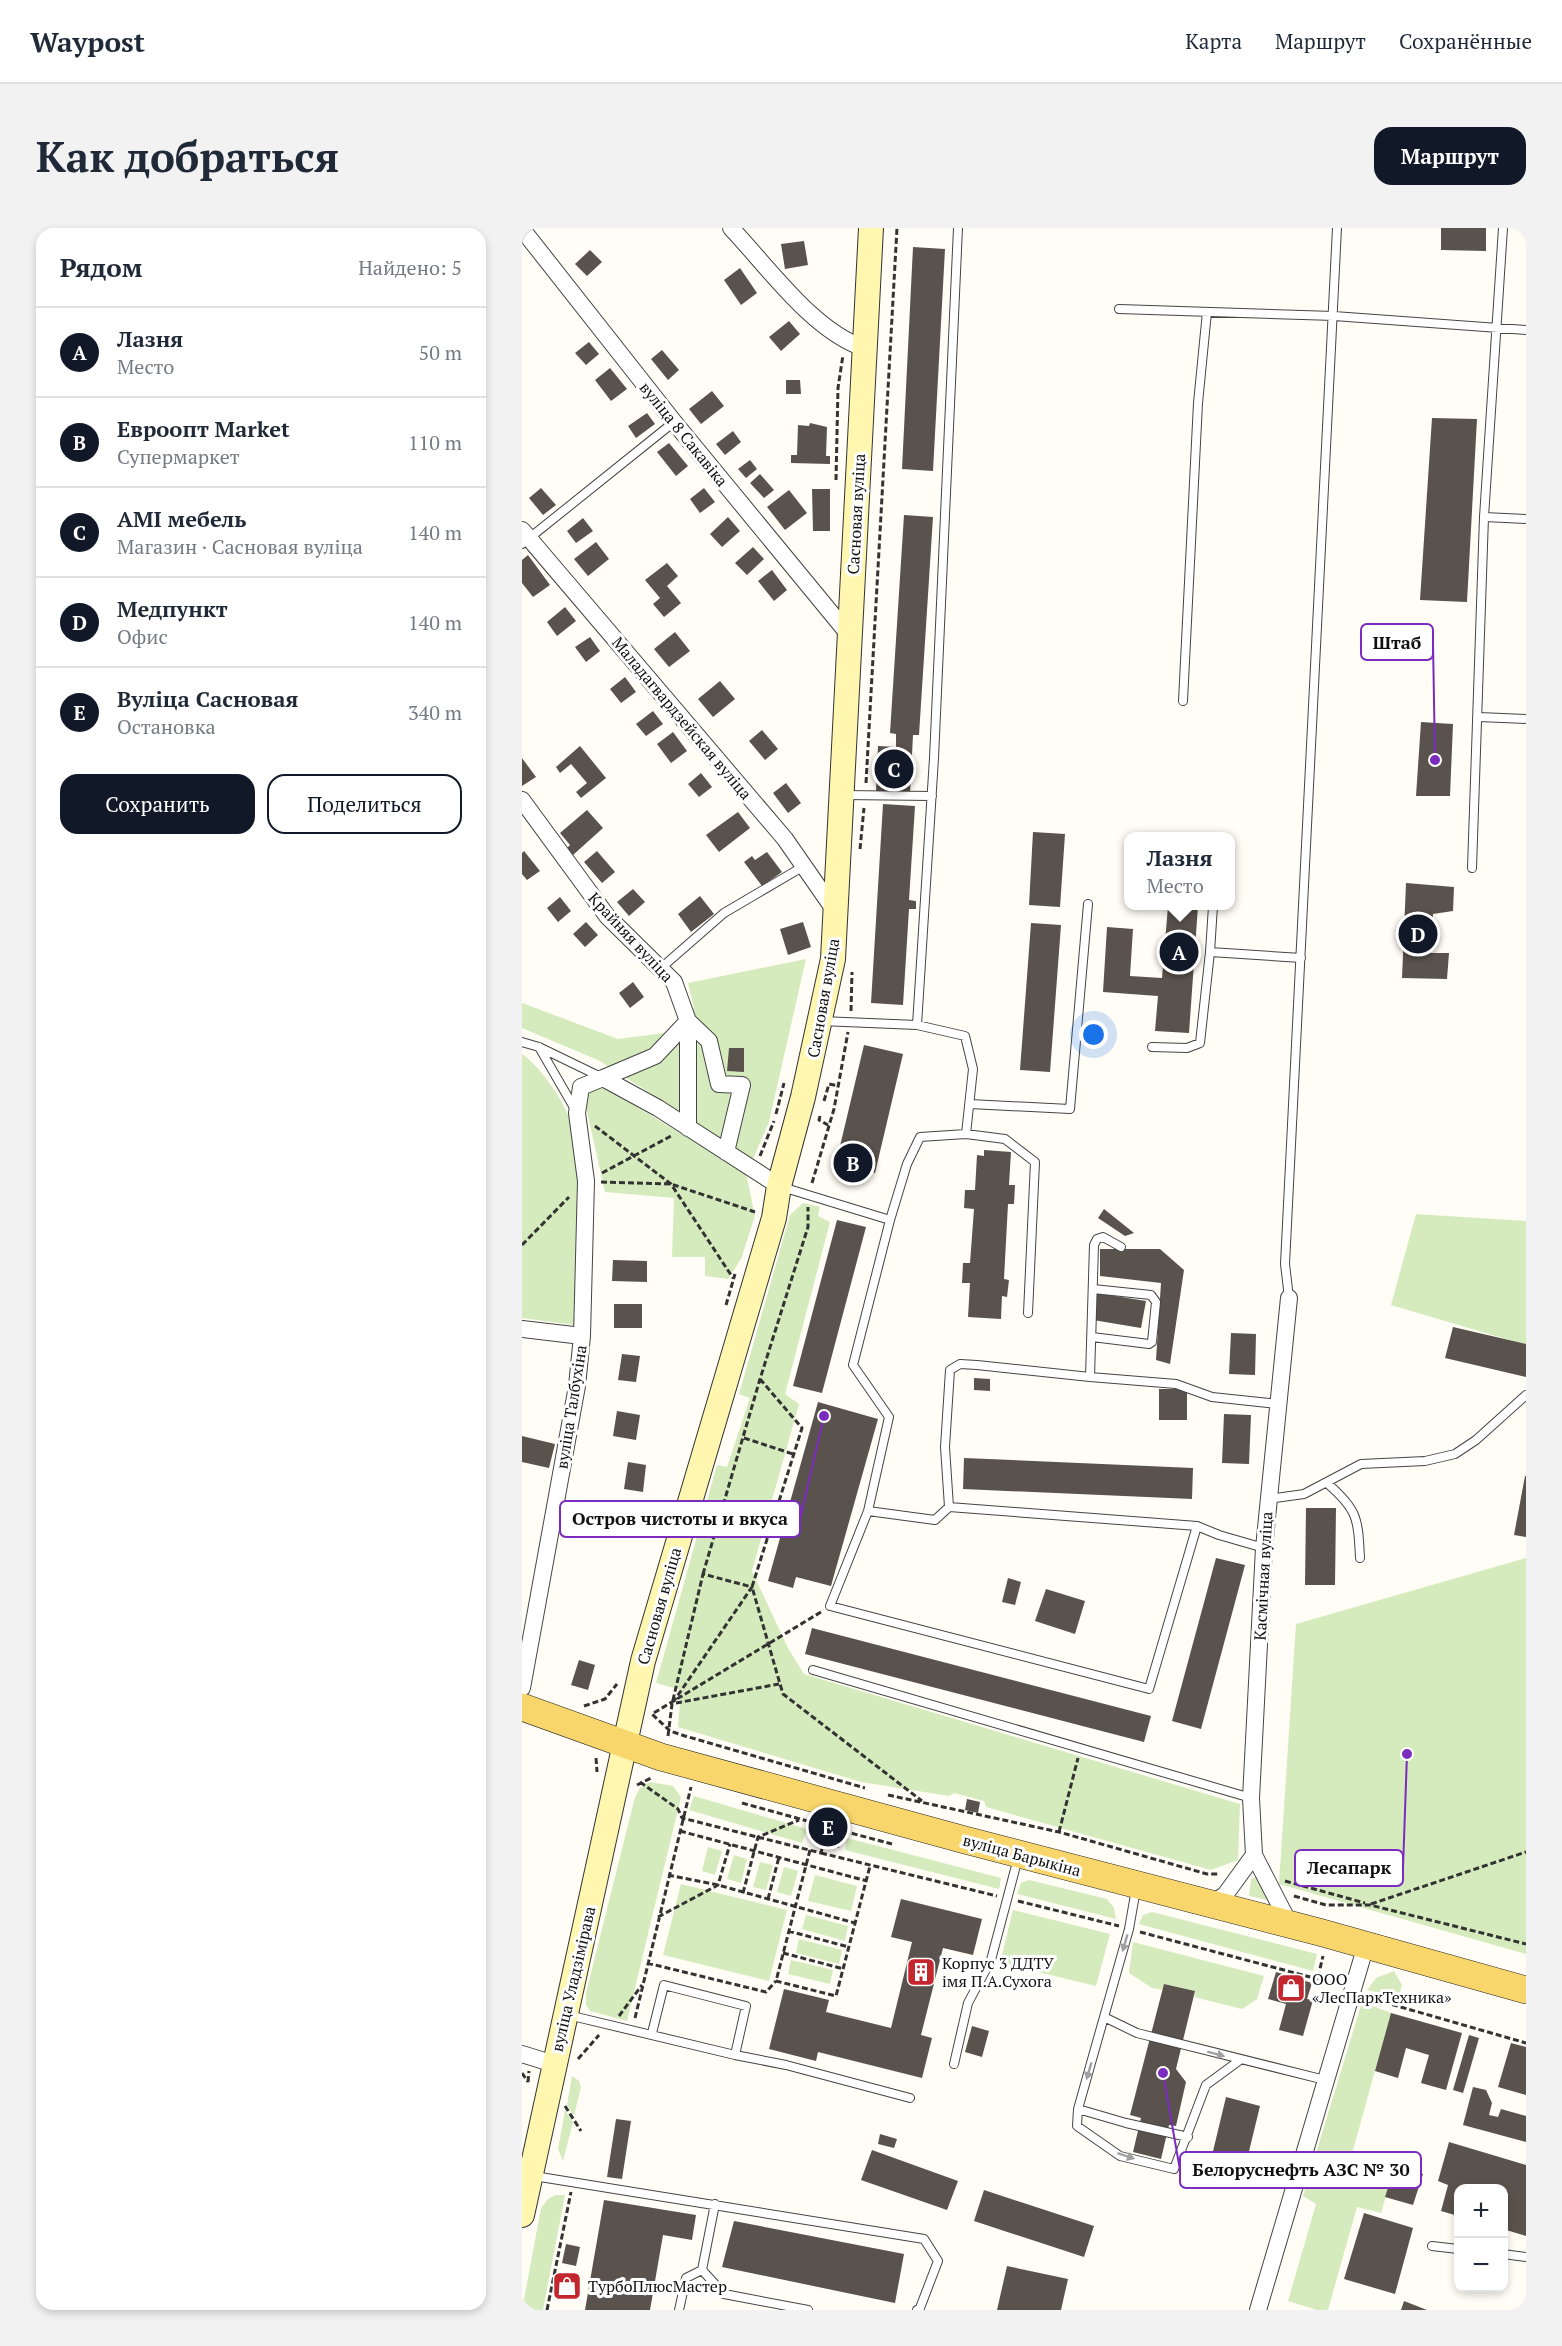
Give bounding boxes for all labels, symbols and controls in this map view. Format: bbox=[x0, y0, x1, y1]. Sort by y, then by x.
text: Waypost bbox=[30, 23, 145, 60]
text: Карта bbox=[1185, 27, 1242, 55]
text: Маршрут bbox=[1275, 27, 1366, 55]
text: Сохранённые bbox=[1399, 27, 1532, 55]
button: Маршрут bbox=[1374, 127, 1526, 185]
text: Как добраться bbox=[36, 128, 339, 184]
text: Рядом bbox=[60, 250, 143, 284]
text: Найдено: 5 bbox=[358, 254, 462, 281]
text: Лазня bbox=[117, 324, 183, 353]
text: A bbox=[72, 339, 87, 366]
text: 50 m bbox=[419, 339, 462, 366]
text: Место bbox=[117, 353, 174, 380]
street label: вуліца 8 Сакавіка bbox=[635, 377, 733, 491]
text: Евроопт Market bbox=[117, 414, 290, 443]
text: B bbox=[73, 429, 86, 456]
text: 110 m bbox=[408, 429, 462, 456]
text: Супермаркет bbox=[117, 443, 240, 470]
street label: Сасновая вуліца bbox=[842, 453, 870, 575]
text: AMI мебель bbox=[117, 504, 246, 533]
text: C bbox=[73, 519, 86, 546]
text: 140 m bbox=[408, 519, 462, 546]
text: Магазин · Сасновая вуліца bbox=[117, 533, 363, 560]
text: Медпункт bbox=[117, 594, 228, 623]
text: D bbox=[72, 609, 87, 636]
text: 140 m bbox=[408, 609, 462, 636]
text: Офис bbox=[117, 623, 168, 650]
callout: Штаб bbox=[1361, 624, 1433, 660]
text: Штаб bbox=[1373, 630, 1421, 654]
street label: Маладагвардзейская вуліца bbox=[607, 632, 757, 804]
text: Вуліца Сасновая bbox=[117, 684, 298, 713]
text: E bbox=[73, 699, 86, 726]
text: 340 m bbox=[408, 699, 462, 726]
text: Остановка bbox=[117, 713, 216, 740]
pin: C bbox=[874, 746, 914, 792]
button: Сохранить bbox=[60, 774, 255, 834]
button: Поделиться bbox=[267, 774, 462, 834]
popup bbox=[1124, 832, 1235, 910]
text: Лазня bbox=[1146, 843, 1213, 872]
text: Место bbox=[1146, 872, 1204, 899]
street label: Крайняя вуліца bbox=[584, 887, 678, 987]
pin: D bbox=[1398, 912, 1438, 956]
pin: A bbox=[1160, 930, 1198, 974]
street label: Сасновая вуліца bbox=[802, 937, 844, 1059]
your location bbox=[1079, 1020, 1108, 1049]
pin: B bbox=[834, 1140, 872, 1186]
street label: вуліца Талбухіна bbox=[550, 1343, 592, 1471]
callout: Остров чистоты и вкуса bbox=[560, 1501, 800, 1537]
text: Остров чистоты и вкуса bbox=[572, 1506, 788, 1530]
street label: Касмічная вуліца bbox=[1249, 1511, 1277, 1641]
street label: Сасновая вуліца bbox=[632, 1545, 686, 1667]
pin: E bbox=[808, 1804, 848, 1850]
street label: вуліца Барыкіна bbox=[960, 1829, 1084, 1881]
callout: Лесапарк bbox=[1295, 1850, 1403, 1886]
text: Лесапарк bbox=[1306, 1855, 1392, 1879]
street label: вуліца Уладзімірава bbox=[546, 1904, 600, 2054]
one-way arrow bbox=[1120, 1934, 1129, 1952]
place label: Корпус 3 ДДТУ імя П.А.Сухога bbox=[942, 1952, 1054, 1992]
building icon: Корпус 3 ДДТУ імя П.А.Сухога bbox=[905, 1956, 937, 1988]
place label: ООО «ЛесПаркТехника» bbox=[1312, 1968, 1452, 2008]
shop icon: ООО «ЛесПаркТехника» bbox=[1275, 1972, 1307, 2004]
one-way arrow bbox=[1207, 2049, 1225, 2059]
one-way arrow bbox=[1084, 2062, 1093, 2080]
one-way arrow bbox=[1117, 2152, 1135, 2161]
callout: Белоруснефть АЗС № 30 bbox=[1180, 2152, 1421, 2188]
text: Белоруснефть АЗС № 30 bbox=[1192, 2157, 1410, 2181]
map controls bbox=[1454, 2184, 1508, 2292]
button: + bbox=[1454, 2184, 1508, 2238]
button: − bbox=[1454, 2238, 1508, 2292]
shop icon: ТурбоПлюсМастер bbox=[551, 2270, 583, 2302]
place label: ТурбоПлюсМастер bbox=[588, 2275, 727, 2297]

